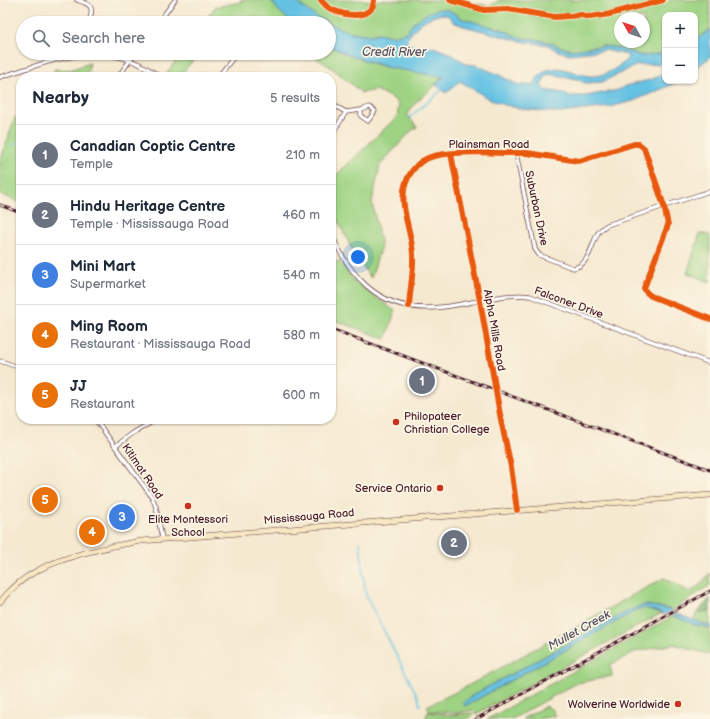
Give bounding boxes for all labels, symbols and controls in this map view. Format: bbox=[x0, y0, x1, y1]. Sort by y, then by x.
north arrow bbox=[614, 12, 650, 48]
map controls bbox=[662, 12, 698, 84]
button: + bbox=[662, 12, 698, 48]
search box bbox=[16, 16, 336, 60]
icon: search bbox=[30, 27, 52, 49]
text: Search here bbox=[62, 29, 145, 48]
water label: Credit River bbox=[362, 45, 428, 60]
button: − bbox=[662, 48, 698, 84]
text: Nearby bbox=[32, 88, 89, 108]
text: 5 results bbox=[270, 90, 320, 106]
text: Canadian Coptic Centre bbox=[70, 137, 235, 156]
street label: Plainsman Road bbox=[449, 138, 529, 151]
text: 1 bbox=[42, 147, 48, 163]
text: 210 m bbox=[286, 147, 320, 163]
text: Temple bbox=[70, 156, 113, 172]
street label: Suburban Drive bbox=[522, 169, 551, 247]
text: Hindu Heritage Centre bbox=[70, 197, 225, 216]
text: 2 bbox=[41, 207, 49, 223]
text: 460 m bbox=[282, 207, 320, 223]
text: Temple · Mississauga Road bbox=[70, 216, 229, 232]
your location bbox=[348, 247, 368, 267]
text: Mini Mart bbox=[70, 257, 135, 276]
text: 3 bbox=[41, 267, 49, 283]
text: 540 m bbox=[283, 267, 320, 283]
text: Supermarket bbox=[70, 276, 146, 292]
street label: Falconer Drive bbox=[533, 284, 606, 321]
street label: Alpha Mills Road bbox=[481, 288, 508, 372]
text: Ming Room bbox=[70, 317, 148, 336]
text: 4 bbox=[41, 327, 49, 343]
text: 580 m bbox=[283, 327, 320, 343]
text: Restaurant · Mississauga Road bbox=[70, 336, 251, 352]
pin: 1 bbox=[409, 366, 435, 396]
text: JJ bbox=[70, 377, 86, 396]
text: 5 bbox=[41, 387, 49, 403]
text: 600 m bbox=[283, 387, 320, 403]
text: Restaurant bbox=[70, 396, 135, 412]
place label: Philopateer Christian College bbox=[404, 410, 490, 436]
marker: Philopateer Christian College bbox=[391, 417, 401, 427]
street label: Kitimat Road bbox=[119, 441, 166, 501]
place label: Service Ontario bbox=[355, 482, 432, 495]
marker: Service Ontario bbox=[435, 483, 445, 493]
pin: 5 bbox=[32, 485, 58, 515]
marker: Elite Montessori School bbox=[183, 501, 193, 511]
pin: 3 bbox=[109, 502, 135, 532]
street label: Mississauga Road bbox=[263, 506, 355, 527]
place label: Elite Montessori School bbox=[148, 513, 228, 539]
pin: 4 bbox=[79, 517, 105, 547]
pin: 2 bbox=[441, 528, 467, 558]
water label: Mullet Creek bbox=[545, 607, 614, 654]
place label: Wolverine Worldwide bbox=[568, 698, 670, 711]
marker: Wolverine Worldwide bbox=[673, 699, 683, 709]

